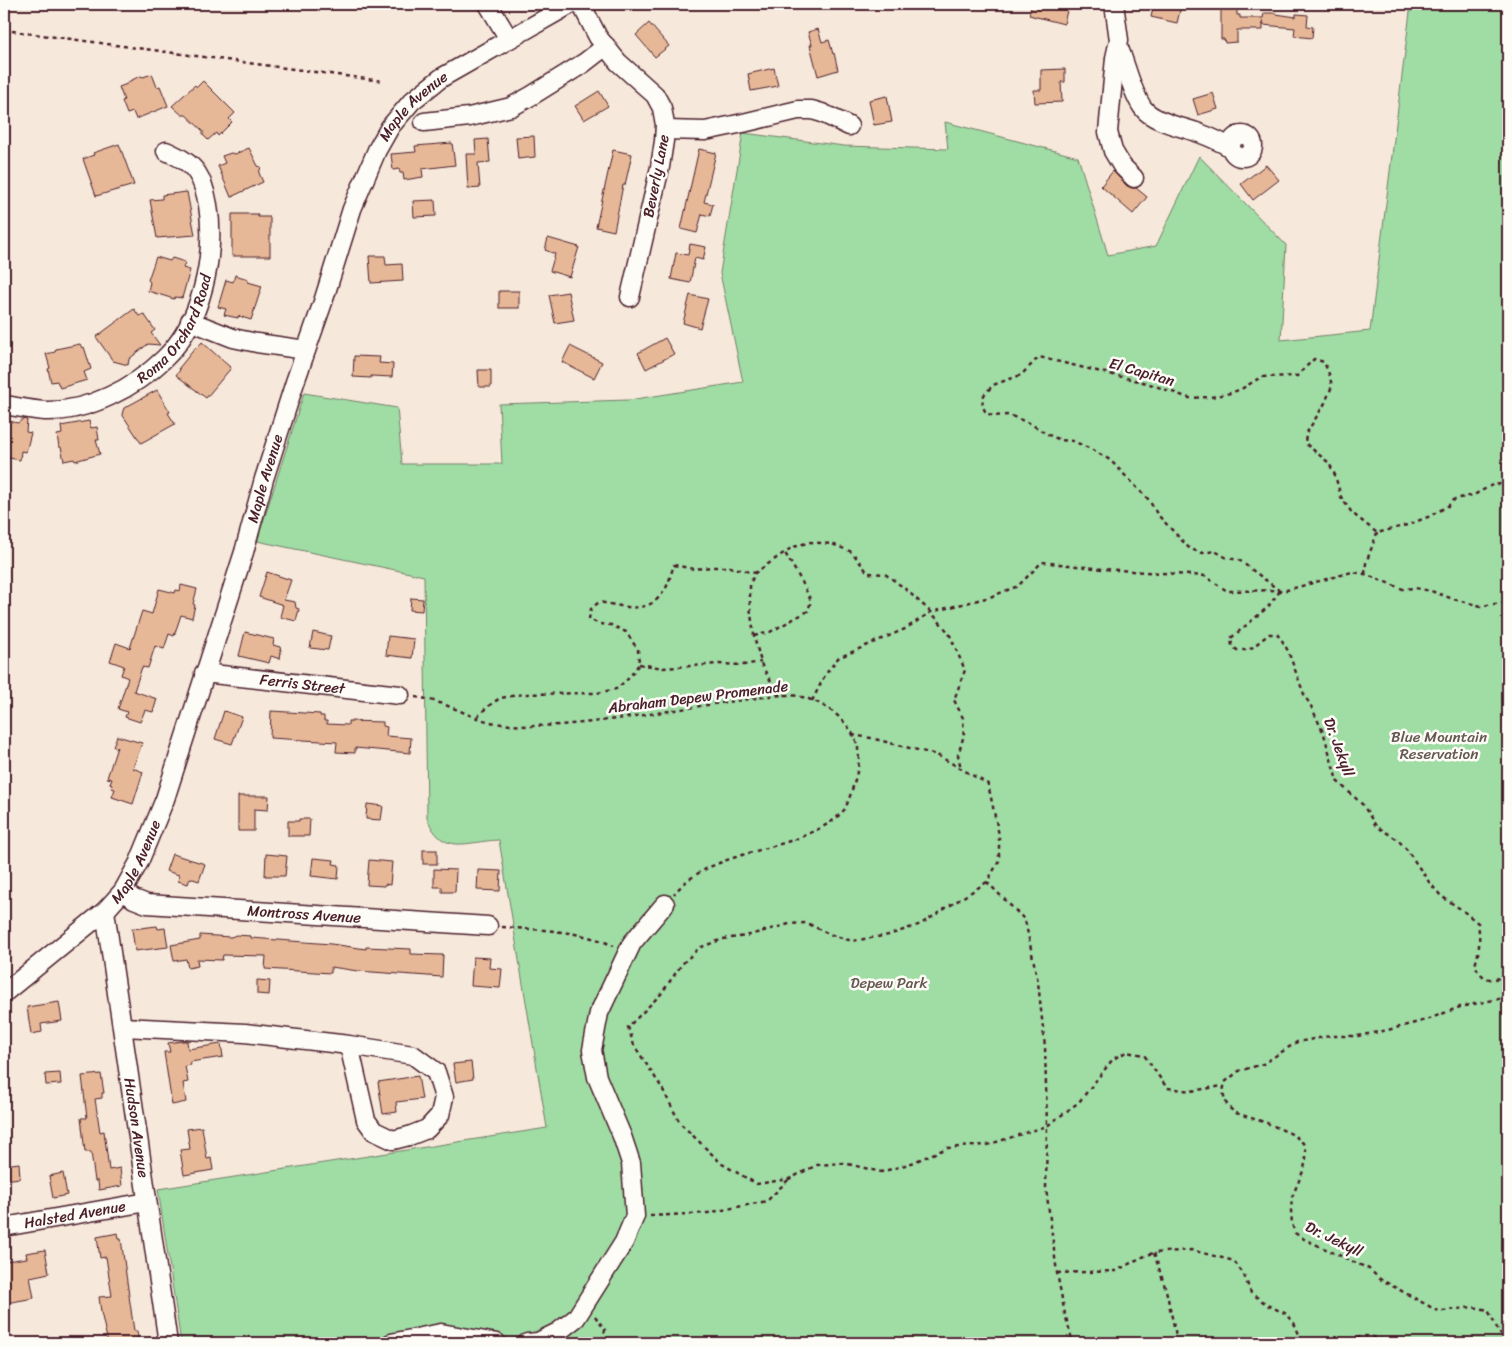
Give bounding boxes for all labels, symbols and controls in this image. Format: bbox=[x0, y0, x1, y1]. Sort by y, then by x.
street label: Maple Avenue bbox=[372, 64, 453, 146]
street label: Beverly Lane bbox=[635, 132, 677, 220]
street label: Roma Orchard Road bbox=[131, 271, 219, 390]
street label: El Capitan bbox=[1106, 350, 1178, 394]
street label: Maple Avenue bbox=[240, 431, 291, 526]
street label: Ferris Street bbox=[258, 666, 347, 702]
street label: Abraham Depew Promenade bbox=[605, 673, 790, 721]
street label: Dr. Jekyll bbox=[1316, 714, 1362, 781]
park label: Blue Mountain Reservation bbox=[1391, 724, 1487, 767]
street label: Maple Avenue bbox=[104, 816, 168, 910]
street label: Montross Avenue bbox=[246, 897, 362, 931]
park label: Depew Park bbox=[850, 970, 929, 996]
street label: Hudson Avenue bbox=[116, 1076, 157, 1180]
street label: Halsted Avenue bbox=[22, 1193, 128, 1236]
street label: Dr. Jekyll bbox=[1301, 1214, 1368, 1264]

